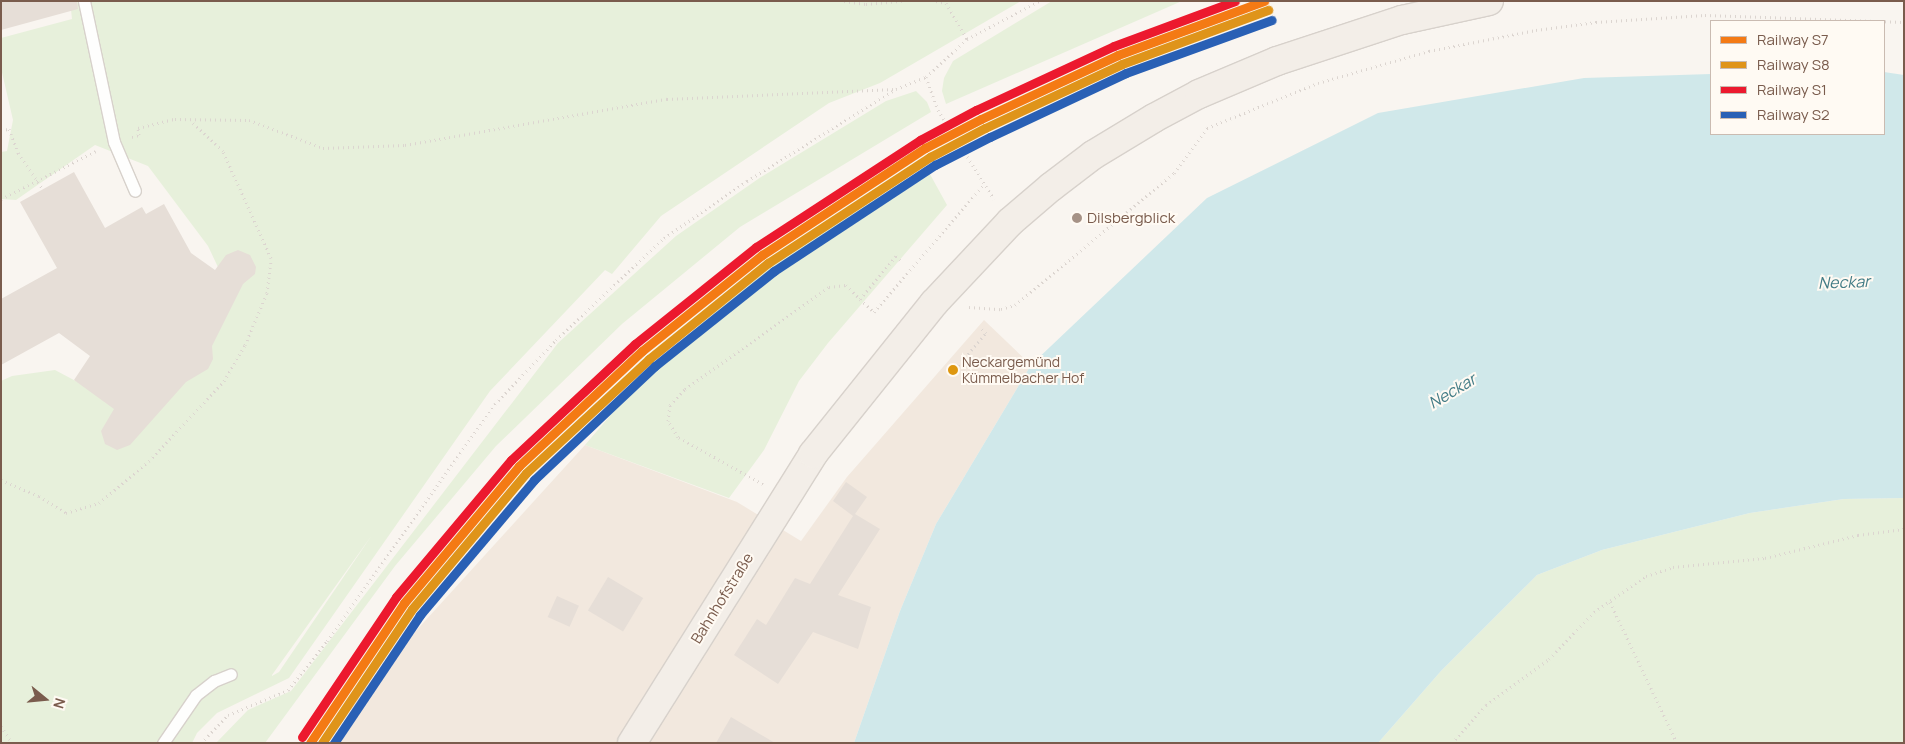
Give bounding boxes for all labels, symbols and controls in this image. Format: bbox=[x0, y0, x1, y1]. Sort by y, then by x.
legend bbox=[1710, 20, 1885, 135]
text: Railway S7 bbox=[1757, 29, 1828, 50]
text: Railway S8 bbox=[1757, 54, 1830, 75]
text: Railway S1 bbox=[1757, 79, 1827, 100]
text: Railway S2 bbox=[1757, 104, 1829, 125]
place label: Dilsbergblick bbox=[1087, 209, 1175, 227]
marker: Dilsbergblick bbox=[1071, 212, 1083, 224]
water label: Neckar bbox=[1818, 272, 1870, 292]
place label: Neckargemünd Kümmelbacher Hof bbox=[962, 354, 1084, 387]
marker: Neckargemünd Kümmelbacher Hof bbox=[948, 365, 958, 375]
water label: Neckar bbox=[1425, 369, 1479, 413]
street label: Bahnhofstraße bbox=[687, 549, 757, 647]
north arrow bbox=[20, 674, 70, 724]
text: N bbox=[49, 696, 70, 711]

